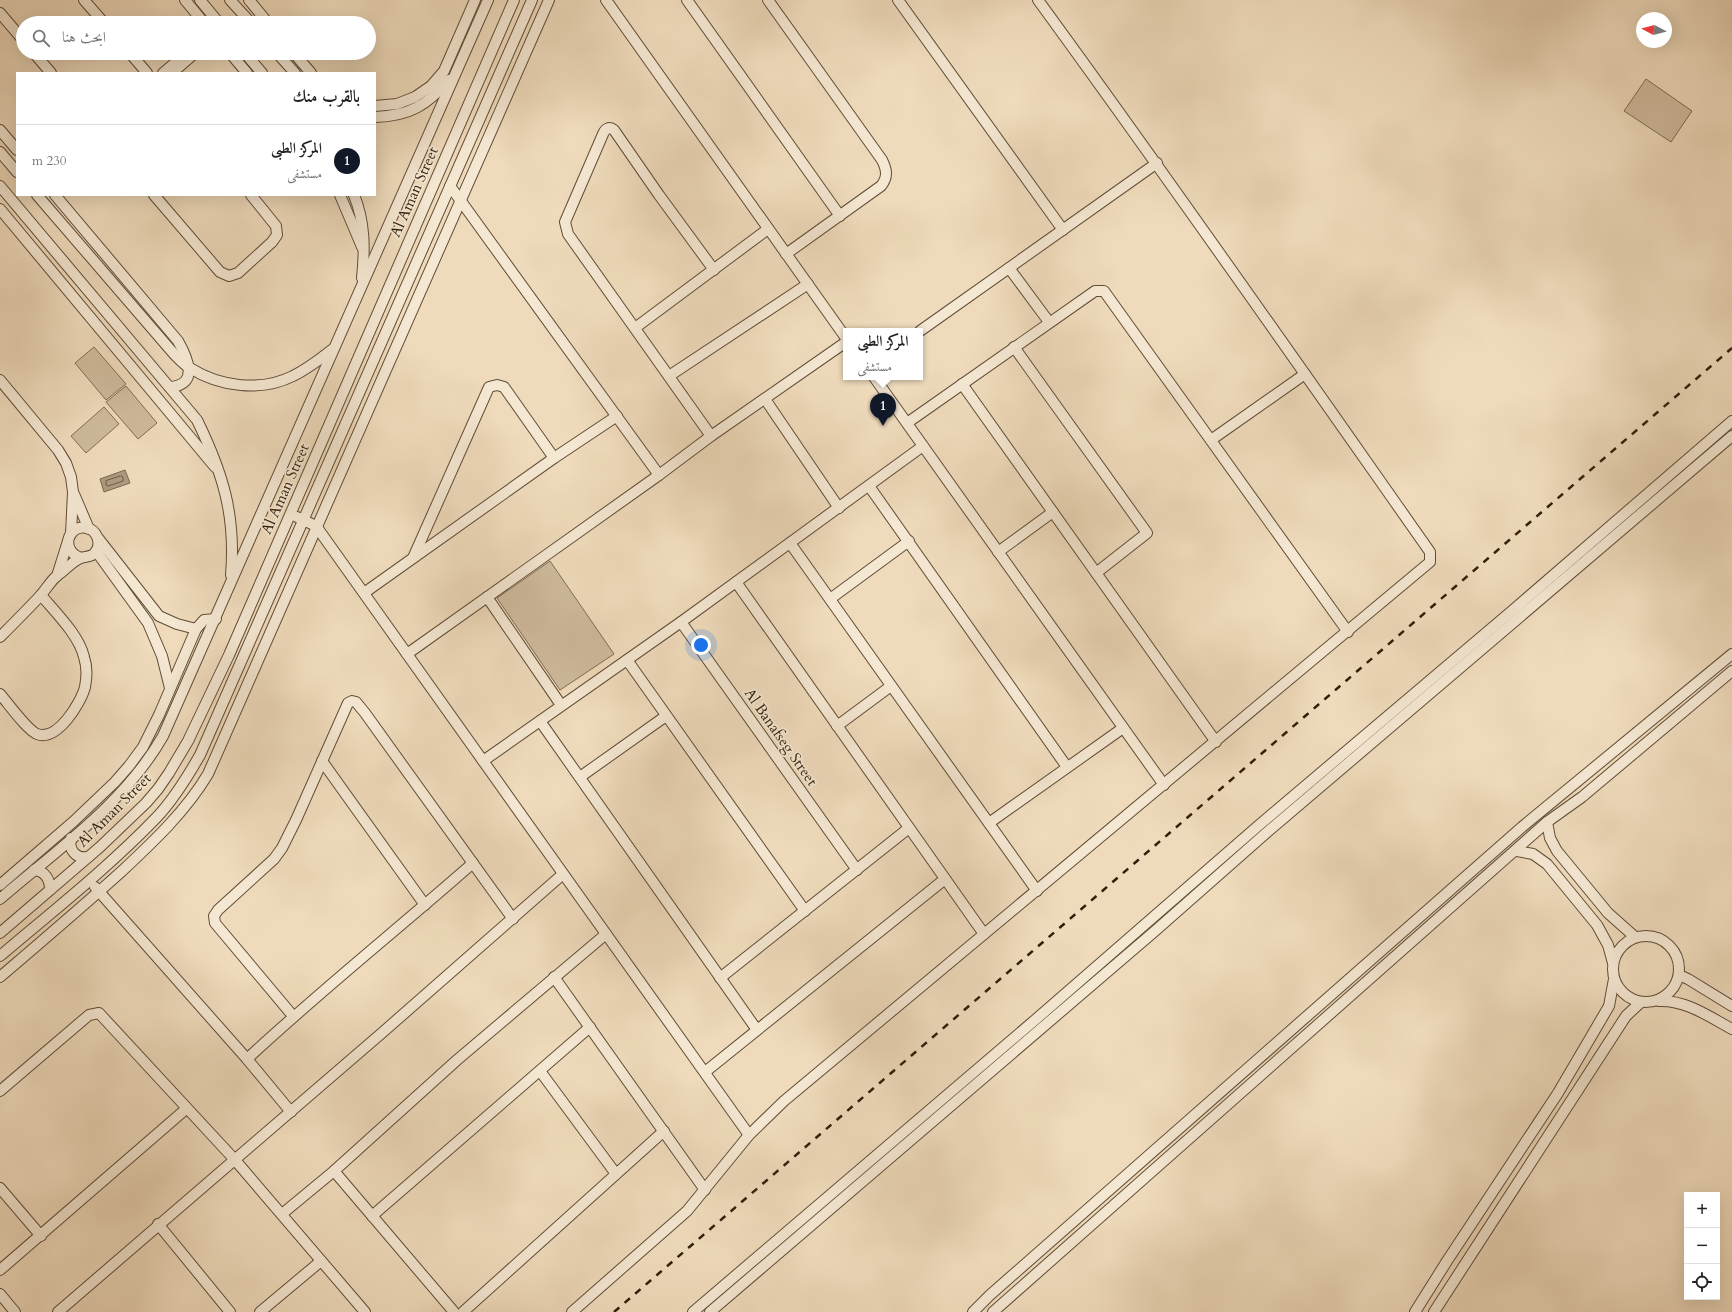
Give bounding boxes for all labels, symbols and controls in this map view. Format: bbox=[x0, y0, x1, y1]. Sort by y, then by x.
north arrow bbox=[1636, 12, 1672, 48]
search box bbox=[16, 16, 376, 60]
icon: search bbox=[30, 27, 52, 49]
text: ابحث هنا bbox=[62, 27, 106, 47]
text: بالقرب منك bbox=[293, 85, 360, 108]
text: المركز الطبى bbox=[271, 138, 322, 158]
street label: Al Aman Street bbox=[385, 143, 443, 240]
text: 230 m bbox=[32, 152, 66, 170]
text: 1 bbox=[344, 152, 350, 170]
text: مستشفى bbox=[287, 165, 322, 183]
popup bbox=[843, 328, 923, 380]
text: المركز الطبى bbox=[857, 331, 909, 351]
text: مستشفى bbox=[857, 358, 892, 376]
pin: 1 bbox=[870, 393, 896, 426]
street label: Al Aman Street bbox=[256, 440, 314, 537]
your location bbox=[691, 635, 711, 655]
street label: Al Banafseg Street bbox=[740, 684, 822, 790]
street label: Al Aman Street bbox=[73, 768, 156, 851]
map controls bbox=[1684, 1192, 1720, 1300]
button: + bbox=[1684, 1192, 1720, 1228]
button: − bbox=[1684, 1228, 1720, 1264]
button: locate bbox=[1684, 1264, 1720, 1300]

